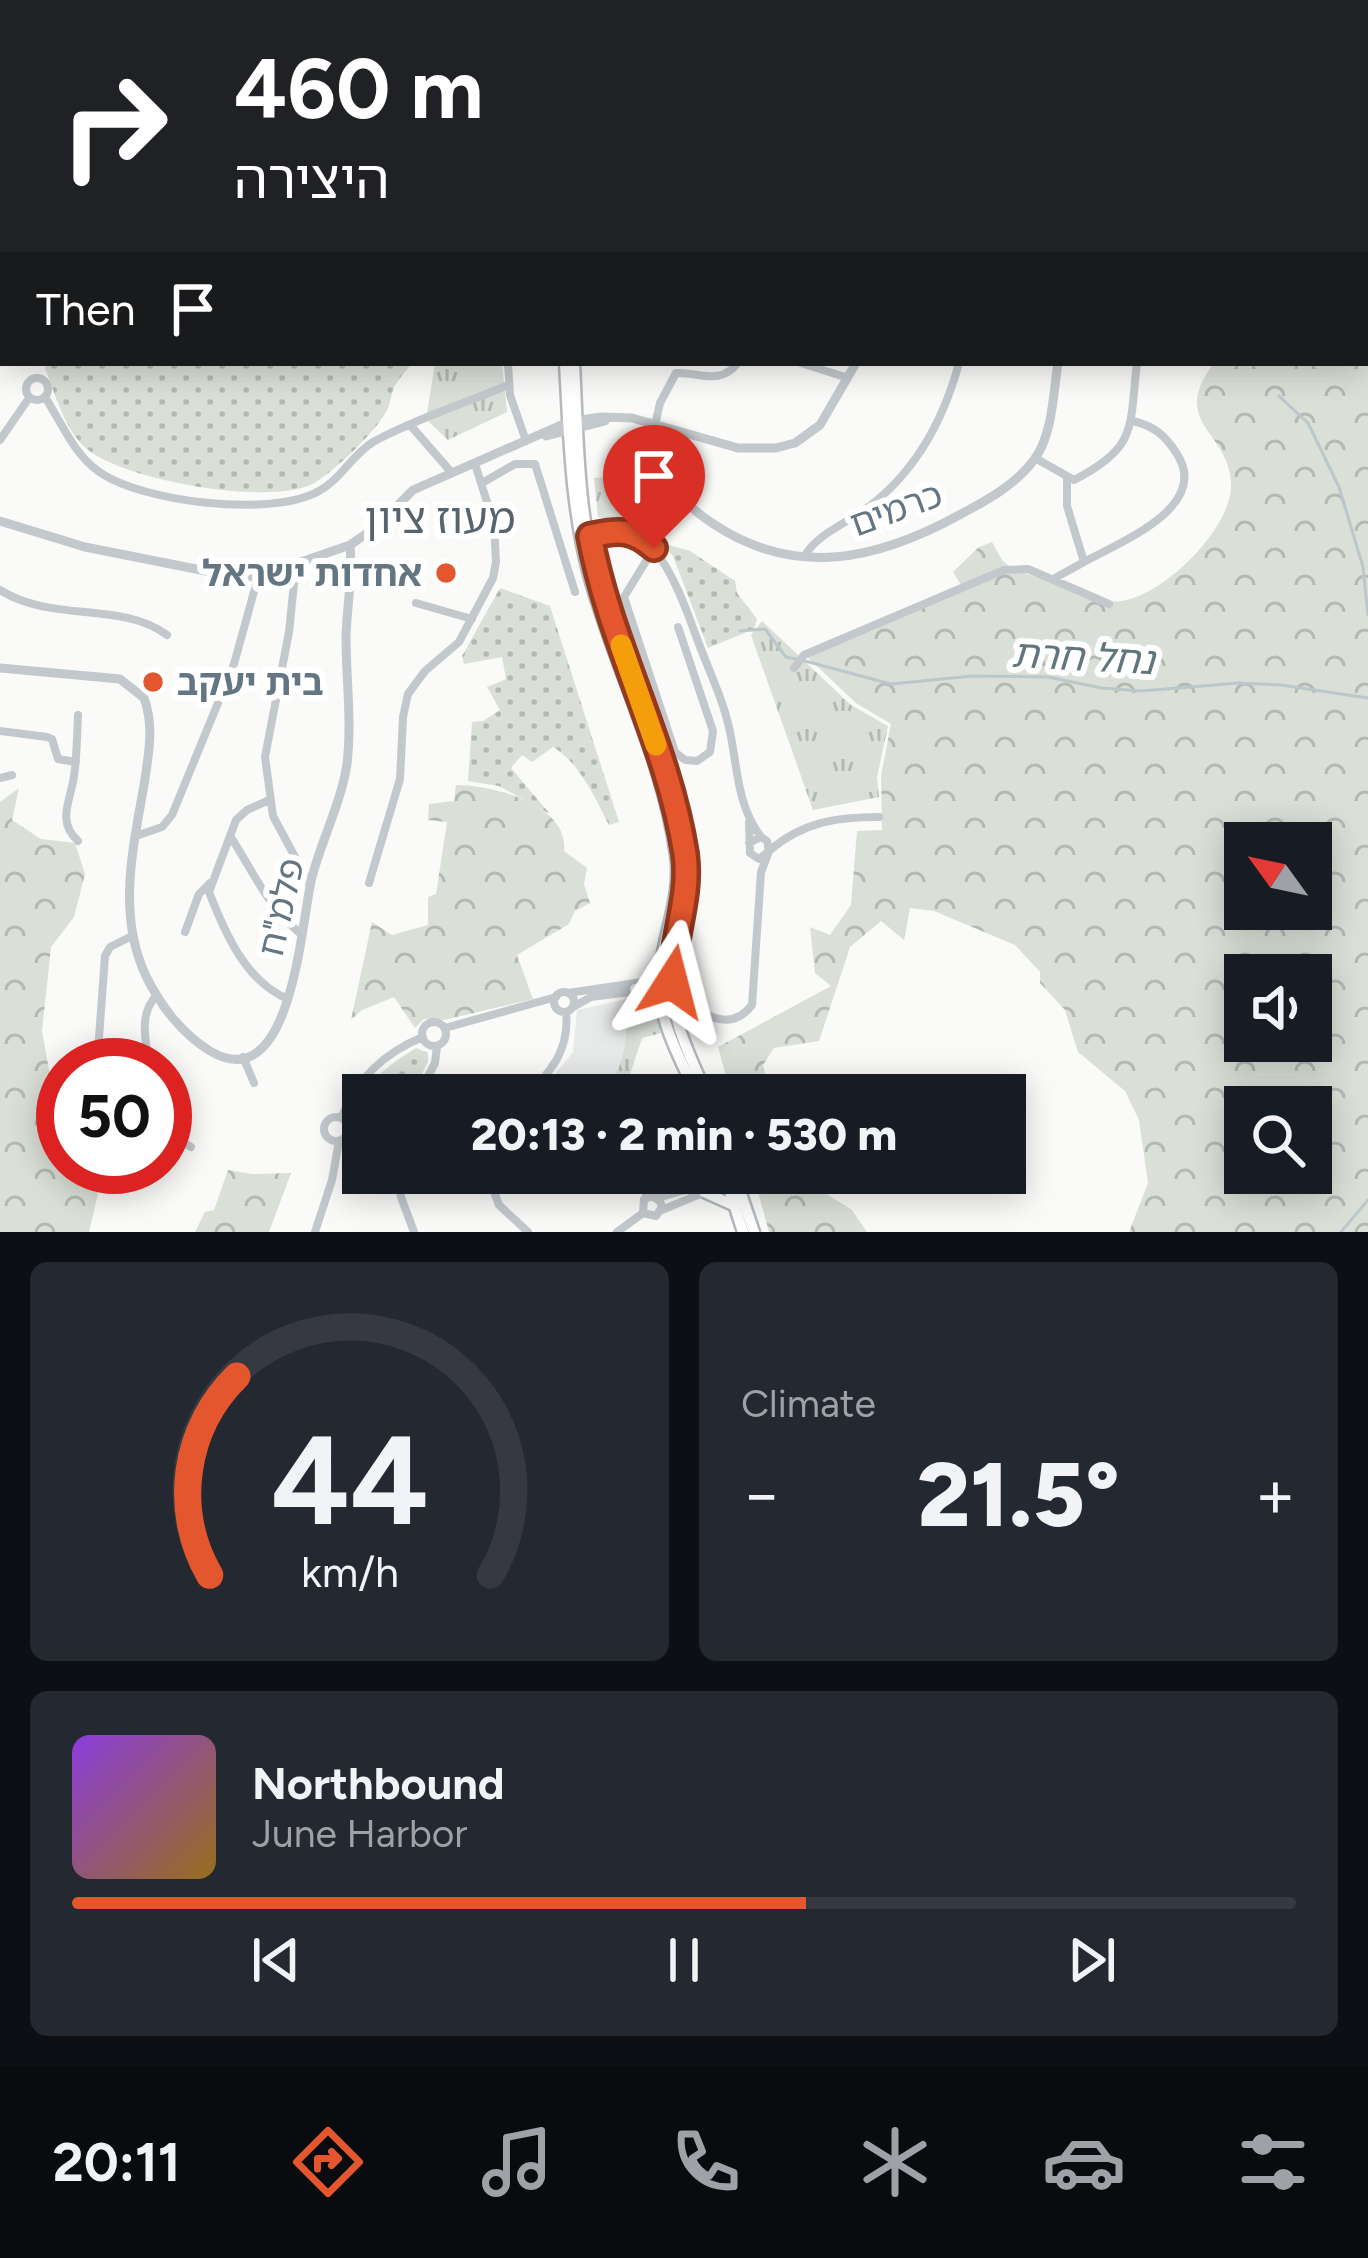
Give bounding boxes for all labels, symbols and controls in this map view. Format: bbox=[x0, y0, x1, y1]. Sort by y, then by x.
text: 460 m bbox=[234, 38, 484, 139]
icon: right bbox=[36, 48, 192, 204]
text: היצירה bbox=[234, 147, 390, 212]
icon: arrive bbox=[160, 276, 226, 342]
text: Then bbox=[36, 282, 136, 336]
pin bbox=[603, 425, 705, 548]
icon: arrive bbox=[621, 443, 687, 509]
street label: כרמים bbox=[844, 473, 948, 545]
district label: מעוז ציון bbox=[365, 493, 515, 544]
place label: אחדות ישראל bbox=[202, 552, 422, 595]
marker: אחדות ישראל bbox=[433, 560, 459, 586]
water label: נחל חרת bbox=[1011, 630, 1158, 684]
place label: בית יעקב bbox=[177, 661, 324, 704]
marker: בית יעקב bbox=[140, 669, 166, 695]
north arrow bbox=[1224, 822, 1332, 930]
map controls bbox=[1224, 822, 1332, 1194]
street label: פלמ"ח bbox=[249, 854, 313, 960]
position arrow bbox=[609, 919, 735, 1045]
button: sound bbox=[1224, 954, 1332, 1062]
speed limit sign: 50 bbox=[36, 1038, 192, 1194]
button: search bbox=[1224, 1086, 1332, 1194]
text: 20:13 · 2 min · 530 m bbox=[471, 1107, 897, 1161]
text: Climate bbox=[741, 1380, 876, 1427]
text: 44 bbox=[270, 1405, 428, 1555]
text: 21.5° bbox=[917, 1440, 1120, 1549]
text: − bbox=[741, 1454, 782, 1534]
text: + bbox=[1255, 1454, 1296, 1534]
text: km/h bbox=[301, 1545, 398, 1597]
text: Northbound bbox=[252, 1756, 505, 1810]
text: June Harbor bbox=[252, 1810, 468, 1857]
icon: previous bbox=[243, 1927, 309, 1993]
icon: pause bbox=[651, 1927, 717, 1993]
icon: next bbox=[1059, 1927, 1125, 1993]
icon: directions bbox=[286, 2120, 370, 2204]
icon: music bbox=[475, 2120, 559, 2204]
icon: phone bbox=[664, 2120, 748, 2204]
icon: climate bbox=[853, 2120, 937, 2204]
icon: car bbox=[1042, 2120, 1126, 2204]
icon: filters bbox=[1231, 2120, 1315, 2204]
text: 20:11 bbox=[53, 2130, 181, 2195]

